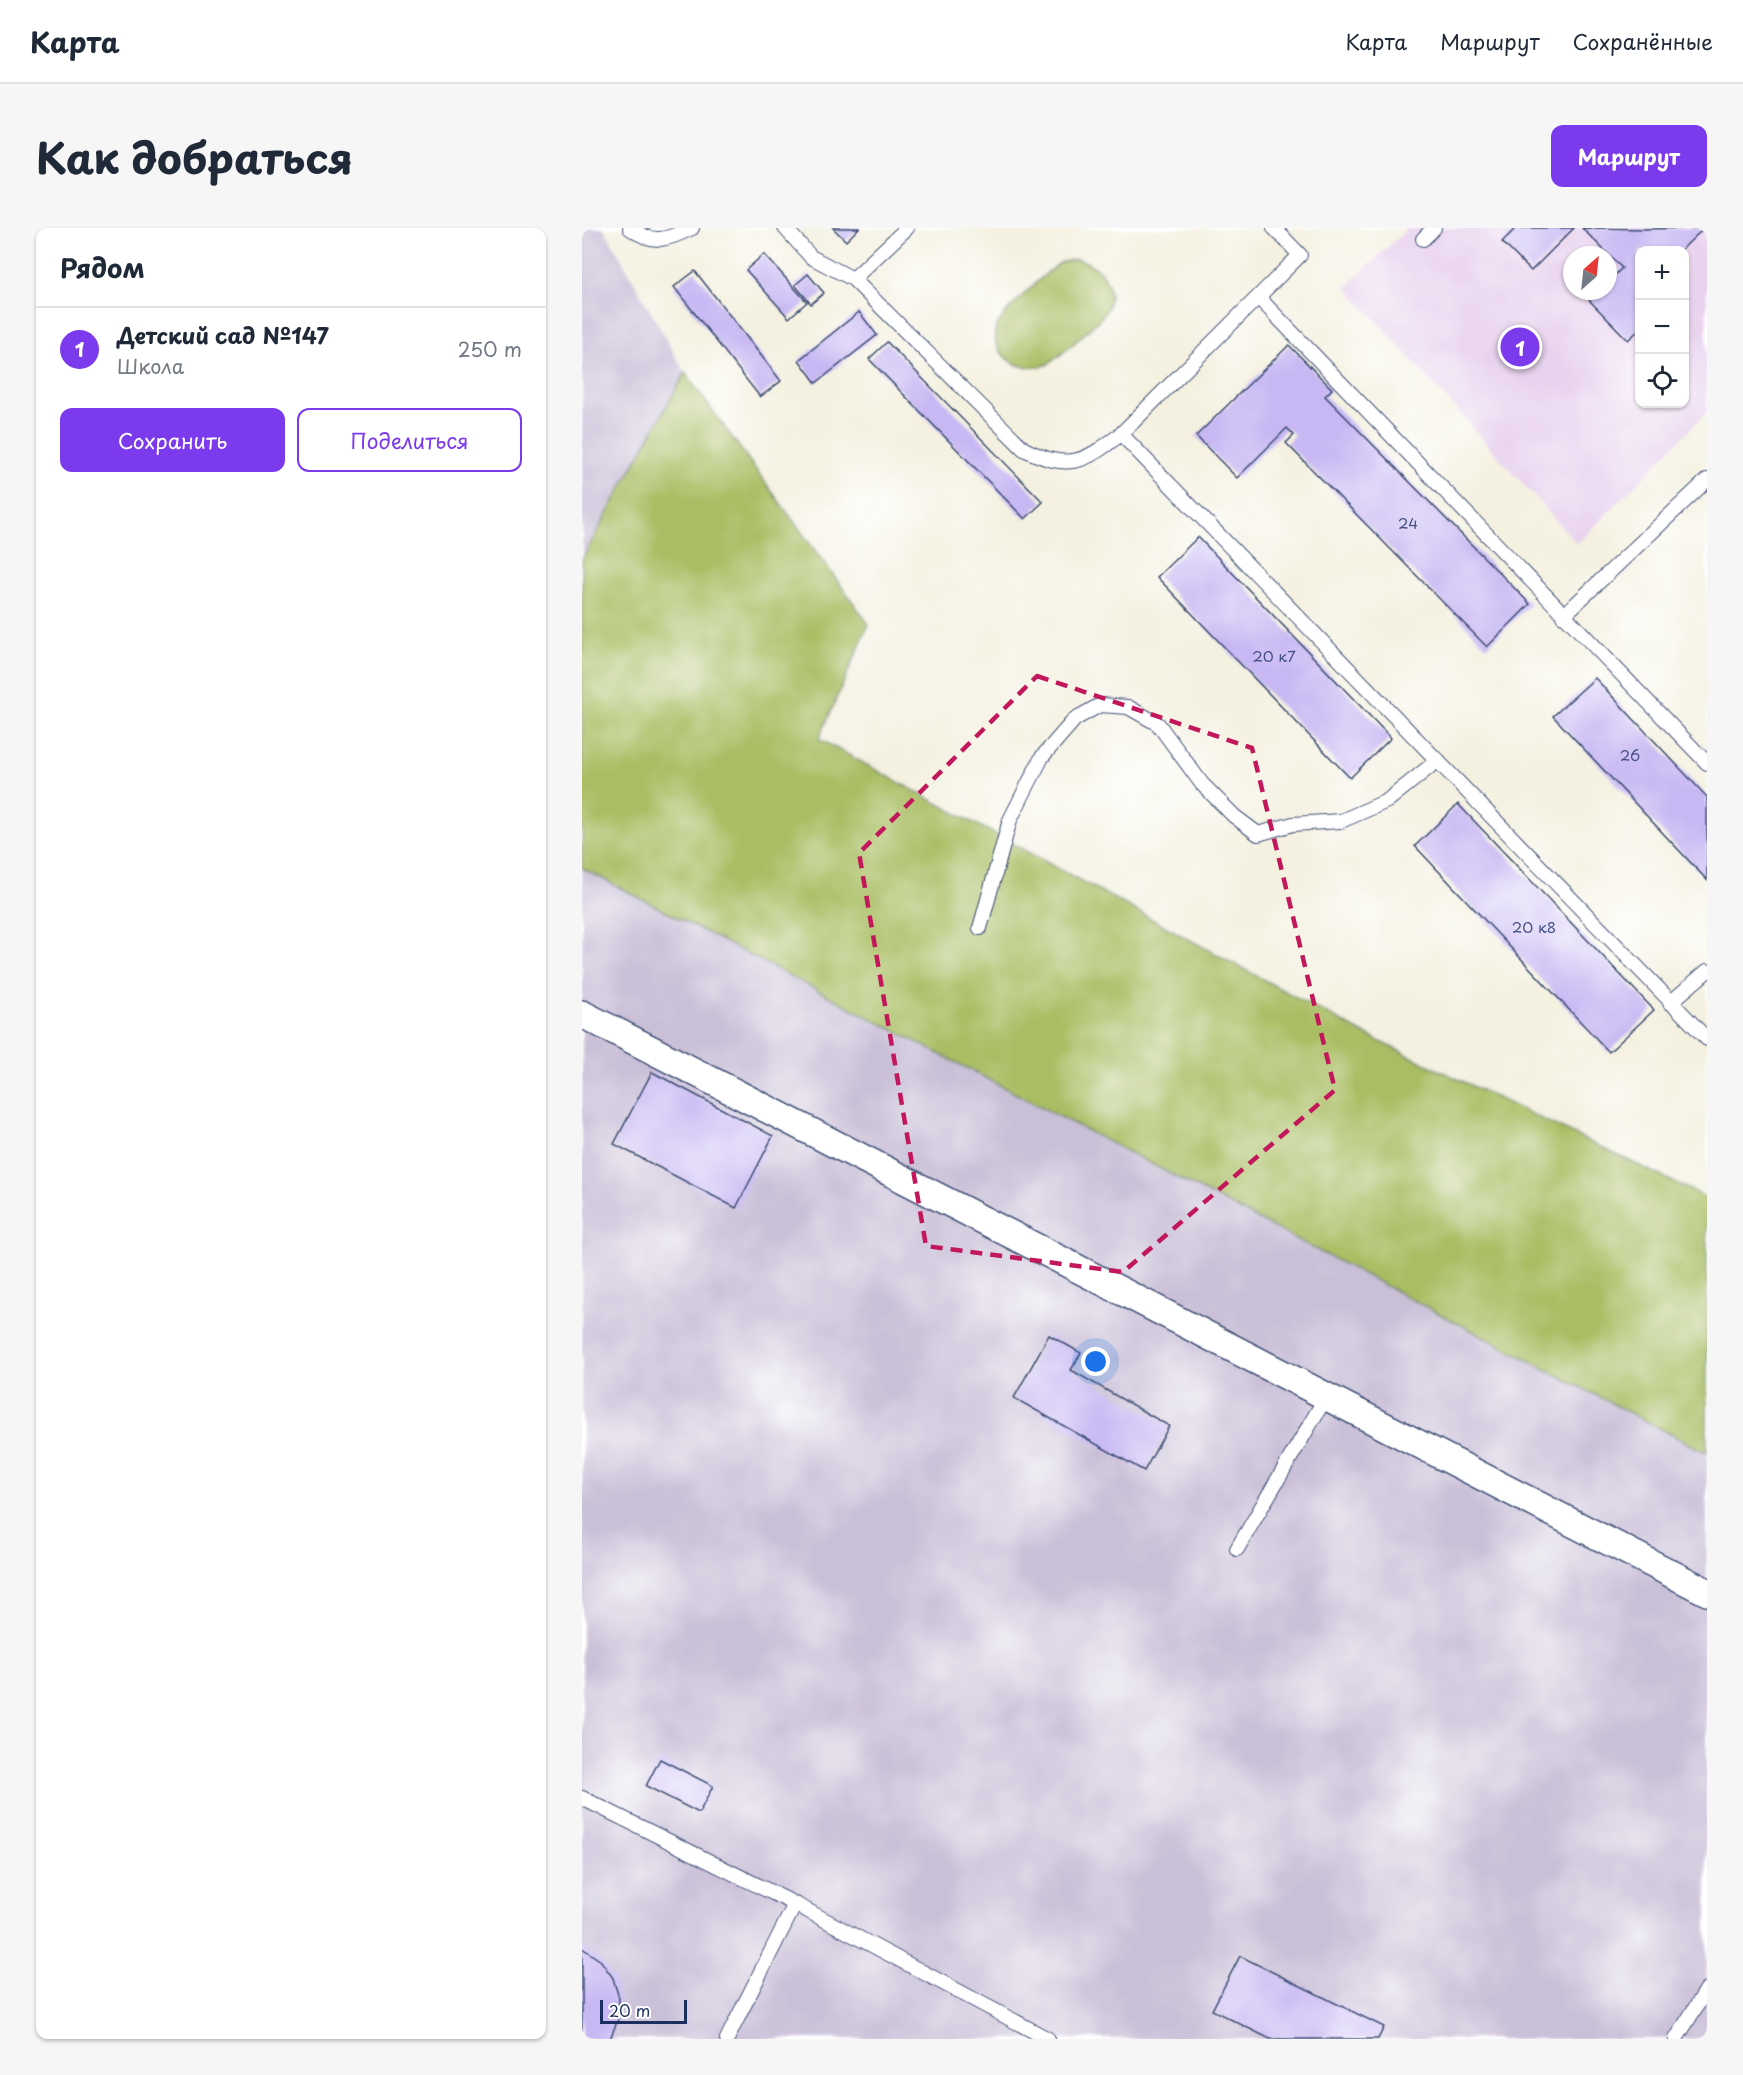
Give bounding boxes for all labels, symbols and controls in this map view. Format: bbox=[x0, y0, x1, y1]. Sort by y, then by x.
text: Карта bbox=[30, 20, 120, 63]
text: Карта bbox=[1346, 25, 1407, 57]
text: Маршрут bbox=[1440, 25, 1540, 57]
text: Сохранённые bbox=[1573, 25, 1713, 57]
text: Как добраться bbox=[36, 125, 353, 188]
button: Маршрут bbox=[1551, 125, 1707, 187]
north arrow bbox=[1563, 246, 1617, 300]
map controls bbox=[1635, 246, 1689, 408]
button: + bbox=[1635, 246, 1689, 300]
text: Рядом bbox=[60, 248, 145, 287]
button: − bbox=[1635, 300, 1689, 354]
text: Детский сад №147 bbox=[117, 318, 329, 351]
pin: 1 bbox=[1500, 324, 1540, 370]
text: 1 bbox=[75, 334, 84, 364]
text: 250 m bbox=[458, 334, 522, 364]
text: Школа bbox=[117, 351, 184, 381]
button: locate bbox=[1635, 354, 1689, 408]
button: Сохранить bbox=[60, 408, 285, 472]
button: Поделиться bbox=[297, 408, 522, 472]
house number: 24 bbox=[1398, 511, 1418, 534]
house number: 20 к7 bbox=[1252, 644, 1296, 667]
house number: 26 bbox=[1620, 743, 1640, 766]
house number: 20 к8 bbox=[1512, 915, 1556, 938]
your location bbox=[1081, 1347, 1110, 1376]
scale bar bbox=[600, 1997, 687, 2024]
text: 20 m bbox=[609, 1998, 650, 2022]

